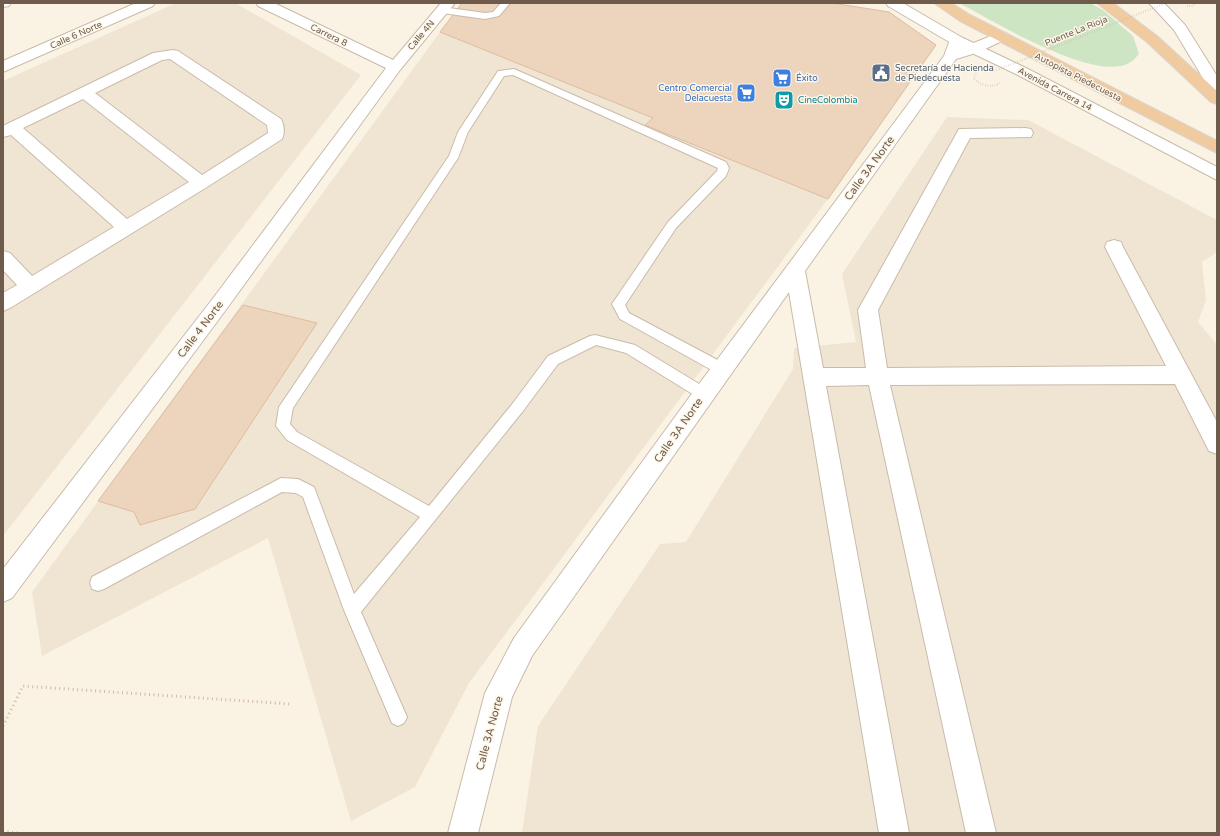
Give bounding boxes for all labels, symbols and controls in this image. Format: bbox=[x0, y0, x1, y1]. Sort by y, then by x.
street label: Puente La Rioja bbox=[1043, 14, 1109, 49]
street label: Calle 4N bbox=[406, 18, 437, 53]
street label: Calle 6 Norte bbox=[49, 19, 104, 52]
street label: Carrera 8 bbox=[309, 22, 349, 49]
street label: Autopista Piedecuesta bbox=[1032, 51, 1123, 104]
public building icon: Secretaría de Hacienda de Piedecuesta bbox=[870, 62, 892, 84]
place label: Secretaría de Hacienda de Piedecuesta bbox=[895, 63, 994, 84]
street label: Avenida Carrera 14 bbox=[1016, 65, 1094, 114]
supermarket icon: Éxito bbox=[771, 67, 793, 89]
place label: Éxito bbox=[796, 72, 818, 84]
supermarket icon: Centro Comercial Delacuesta bbox=[735, 82, 757, 104]
place label: Centro Comercial Delacuesta bbox=[658, 83, 732, 104]
theatre icon: CineColombia bbox=[773, 89, 795, 111]
place label: CineColombia bbox=[798, 95, 858, 106]
street label: Calle 3A Norte bbox=[842, 134, 897, 203]
street label: Calle 4 Norte bbox=[175, 298, 226, 360]
street label: Calle 3A Norte bbox=[651, 395, 706, 465]
street label: Calle 3A Norte bbox=[473, 695, 506, 772]

